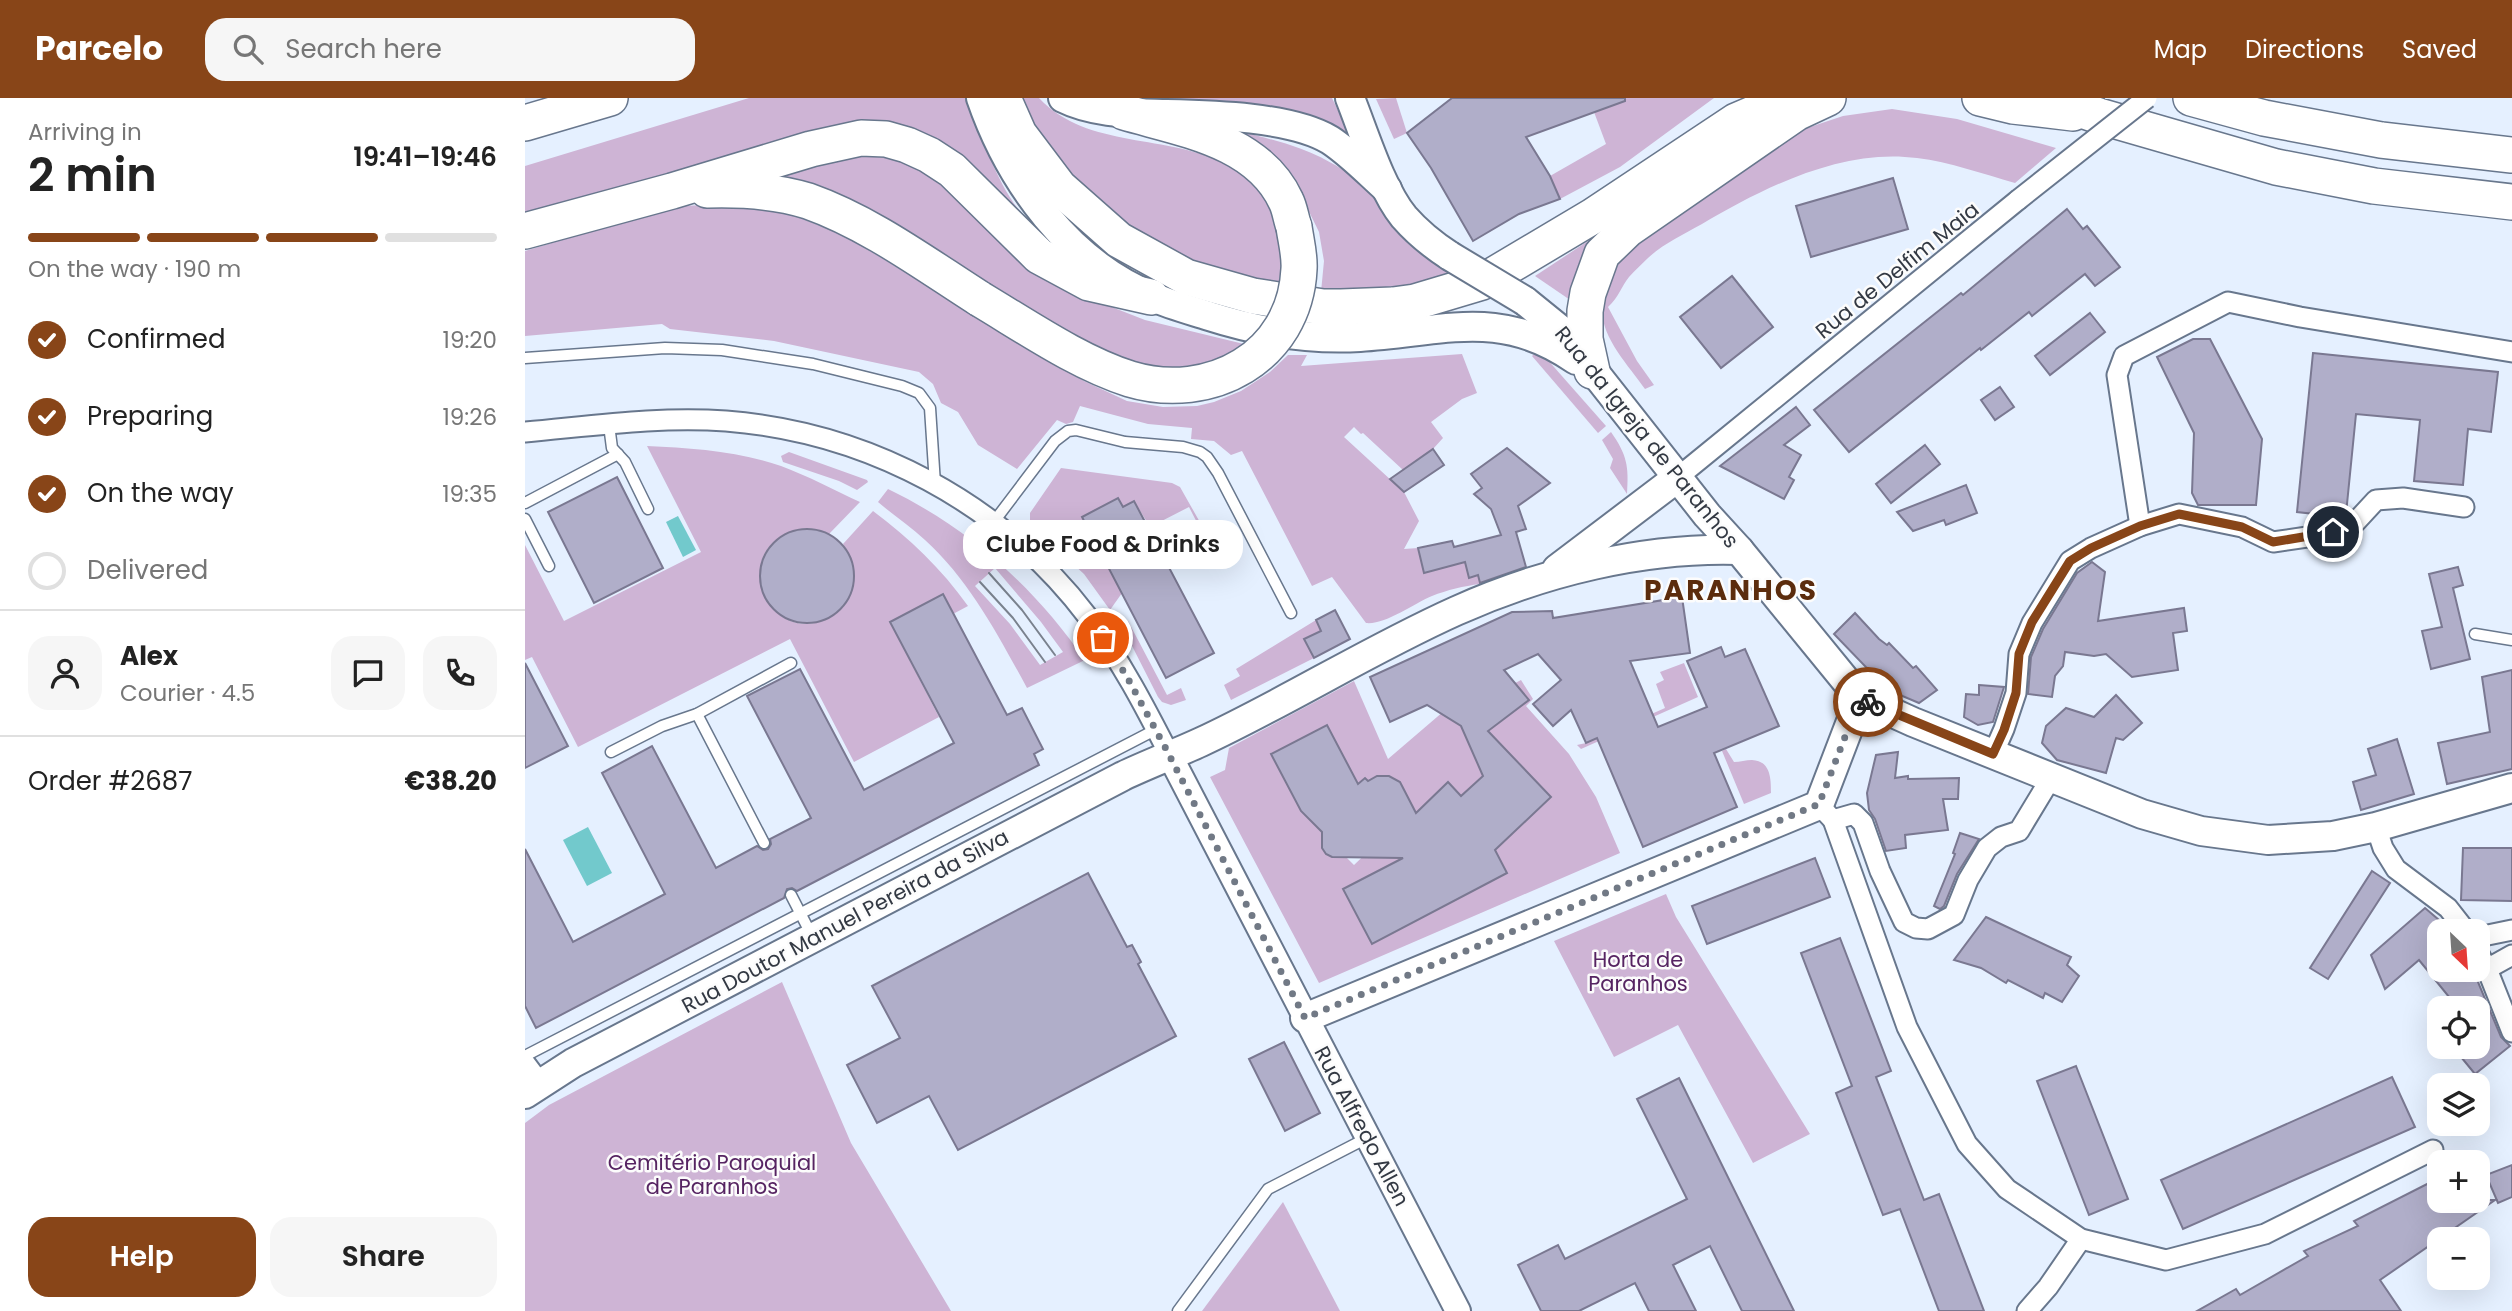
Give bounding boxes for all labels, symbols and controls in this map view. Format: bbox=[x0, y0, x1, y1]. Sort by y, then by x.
search box bbox=[205, 18, 695, 81]
text: Parcelo bbox=[35, 25, 163, 72]
icon: search bbox=[229, 30, 267, 68]
text: Search here bbox=[285, 31, 442, 67]
text: Map bbox=[2154, 33, 2207, 66]
text: Directions bbox=[2245, 33, 2364, 66]
text: Saved bbox=[2402, 33, 2477, 66]
text: Arriving in bbox=[28, 116, 142, 148]
text: 19:41–19:46 bbox=[353, 139, 497, 175]
text: 2 min bbox=[28, 143, 157, 207]
street label: Rua de Delfim Maia bbox=[1809, 195, 1985, 345]
text: On the way · 190 m bbox=[28, 253, 241, 285]
street label: Rua da Igreja de Paranhos bbox=[1548, 320, 1746, 554]
icon: check bbox=[28, 321, 66, 359]
text: Confirmed bbox=[87, 321, 225, 357]
text: 19:20 bbox=[443, 324, 497, 356]
icon: check bbox=[28, 398, 66, 436]
text: Preparing bbox=[87, 398, 213, 434]
text: 19:26 bbox=[442, 401, 497, 433]
icon: check bbox=[28, 475, 66, 513]
text: On the way bbox=[87, 475, 234, 511]
text: 19:35 bbox=[442, 478, 497, 510]
pin bbox=[2303, 502, 2363, 562]
icon: home bbox=[2314, 513, 2352, 551]
callout: Clube Food & Drinks bbox=[963, 519, 1243, 568]
text: Clube Food & Drinks bbox=[986, 528, 1220, 560]
text: Delivered bbox=[87, 552, 208, 588]
district label: PARANHOS bbox=[1644, 571, 1818, 610]
pin bbox=[1073, 608, 1133, 668]
icon: bag bbox=[1084, 619, 1122, 657]
button: person bbox=[28, 636, 102, 710]
button: chat bbox=[331, 636, 405, 710]
button: phone bbox=[423, 636, 497, 710]
text: Alex bbox=[120, 638, 178, 674]
courier bbox=[1833, 667, 1903, 737]
text: Courier · 4.5 bbox=[120, 677, 255, 709]
icon: bike bbox=[1849, 683, 1887, 721]
text: Order #2687 bbox=[28, 763, 192, 799]
text: €38.20 bbox=[405, 763, 497, 799]
street label: Rua Doutor Manuel Pereira da Silva bbox=[676, 822, 1014, 1020]
north arrow bbox=[2427, 919, 2490, 982]
map controls bbox=[2427, 919, 2490, 1290]
park label: Horta de Paranhos bbox=[1588, 945, 1688, 998]
button: locate bbox=[2427, 996, 2490, 1059]
street label: Rua Alfredo Allen bbox=[1308, 1041, 1416, 1211]
button: layers bbox=[2427, 1073, 2490, 1136]
park label: Cemitério Paroquial de Paranhos bbox=[608, 1148, 816, 1201]
button: + bbox=[2427, 1150, 2490, 1213]
button: Help bbox=[28, 1217, 256, 1297]
button: Share bbox=[270, 1217, 497, 1297]
button: − bbox=[2427, 1227, 2490, 1290]

